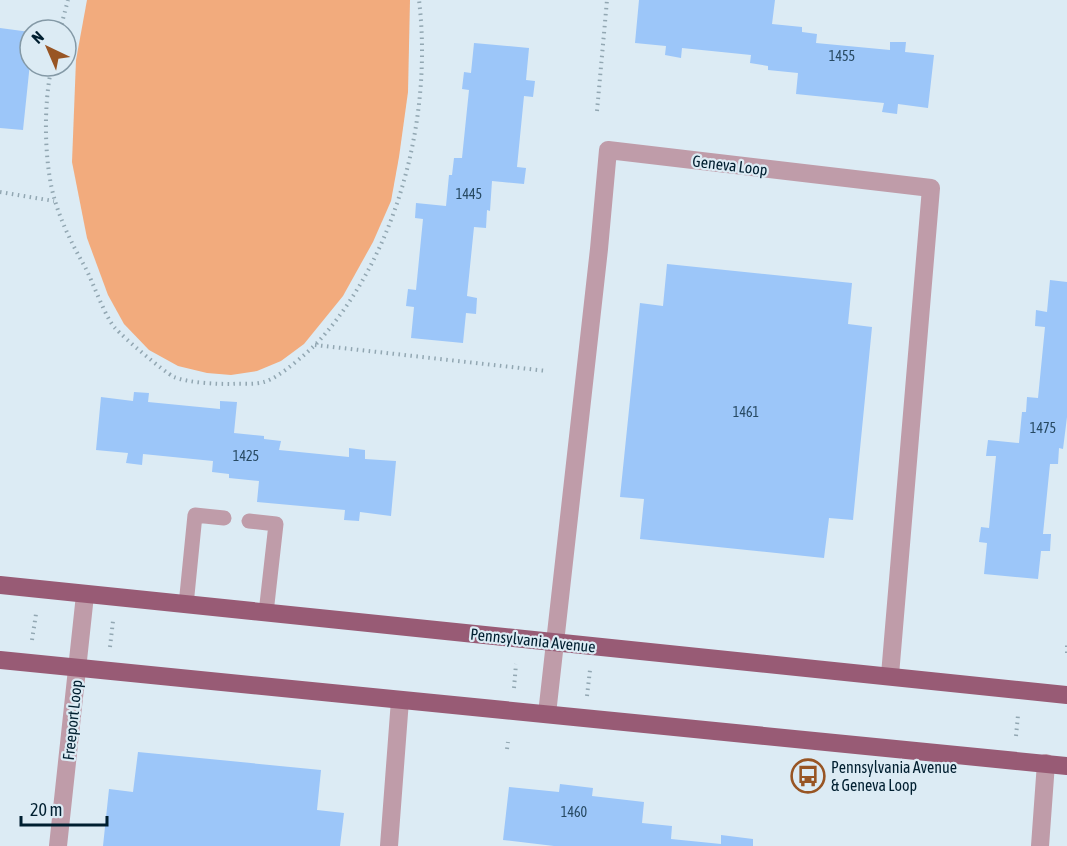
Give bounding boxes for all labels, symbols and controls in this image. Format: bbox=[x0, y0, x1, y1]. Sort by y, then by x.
north arrow bbox=[18, 18, 78, 78]
text: N bbox=[28, 27, 47, 47]
house number: 1455 bbox=[829, 48, 855, 64]
street label: Geneva Loop bbox=[691, 151, 769, 180]
house number: 1445 bbox=[456, 186, 482, 202]
house number: 1461 bbox=[733, 404, 759, 420]
house number: 1475 bbox=[1030, 420, 1056, 436]
house number: 1425 bbox=[233, 448, 259, 464]
street label: Pennsylvania Avenue bbox=[469, 624, 597, 657]
street label: Freeport Loop bbox=[59, 679, 86, 761]
bus stop icon: Pennsylvania Avenue & Geneva Loop bbox=[790, 758, 826, 794]
place label: Pennsylvania Avenue & Geneva Loop bbox=[831, 758, 957, 795]
scale bar bbox=[21, 789, 106, 827]
text: 20 m bbox=[30, 799, 62, 820]
house number: 1460 bbox=[561, 804, 588, 820]

